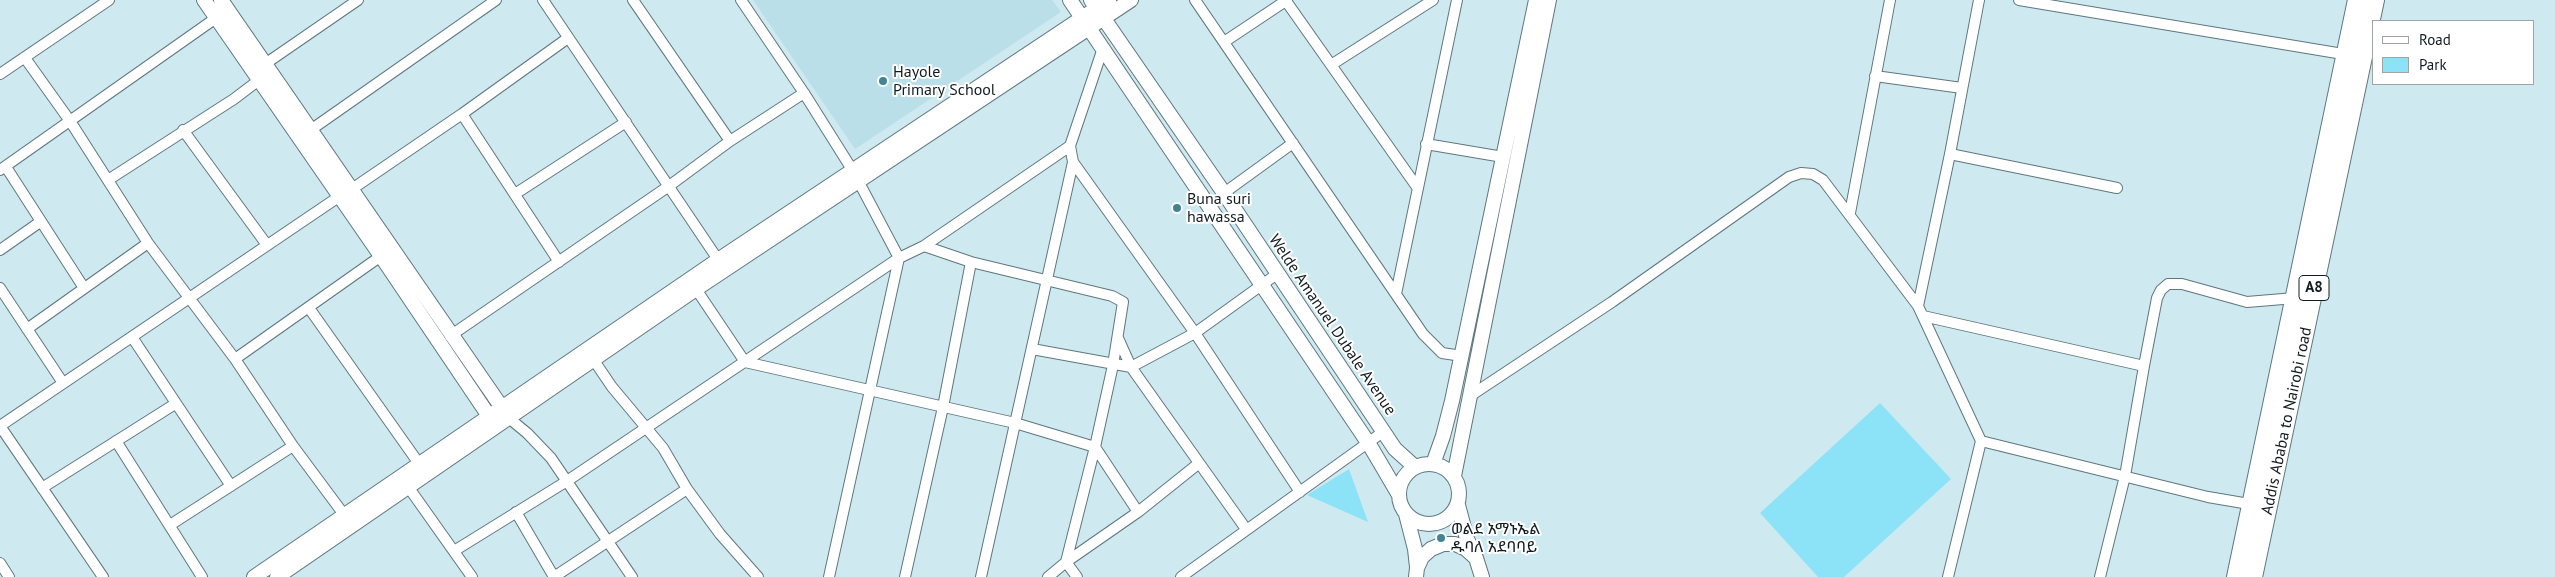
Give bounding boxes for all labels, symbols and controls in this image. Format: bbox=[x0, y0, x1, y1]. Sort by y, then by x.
legend bbox=[2372, 20, 2535, 85]
text: Road bbox=[2419, 30, 2451, 49]
text: Park bbox=[2419, 55, 2447, 74]
place label: Hayole Primary School bbox=[893, 62, 995, 100]
marker: Hayole Primary School bbox=[877, 75, 889, 87]
place label: Buna suri hawassa bbox=[1187, 189, 1251, 227]
marker: Buna suri hawassa bbox=[1171, 202, 1183, 214]
street label: Welde Amanuel Dubale Avenue bbox=[1264, 231, 1400, 419]
road number: A8 bbox=[2299, 276, 2329, 300]
street label: Addis Ababa to Nairobi road bbox=[2258, 325, 2316, 517]
place label: ወልደ አማኑኤል ዱባለ አደባባይ bbox=[1451, 519, 1540, 557]
marker: ወልደ አማኑኤል ዱባለ አደባባይ bbox=[1435, 532, 1447, 544]

